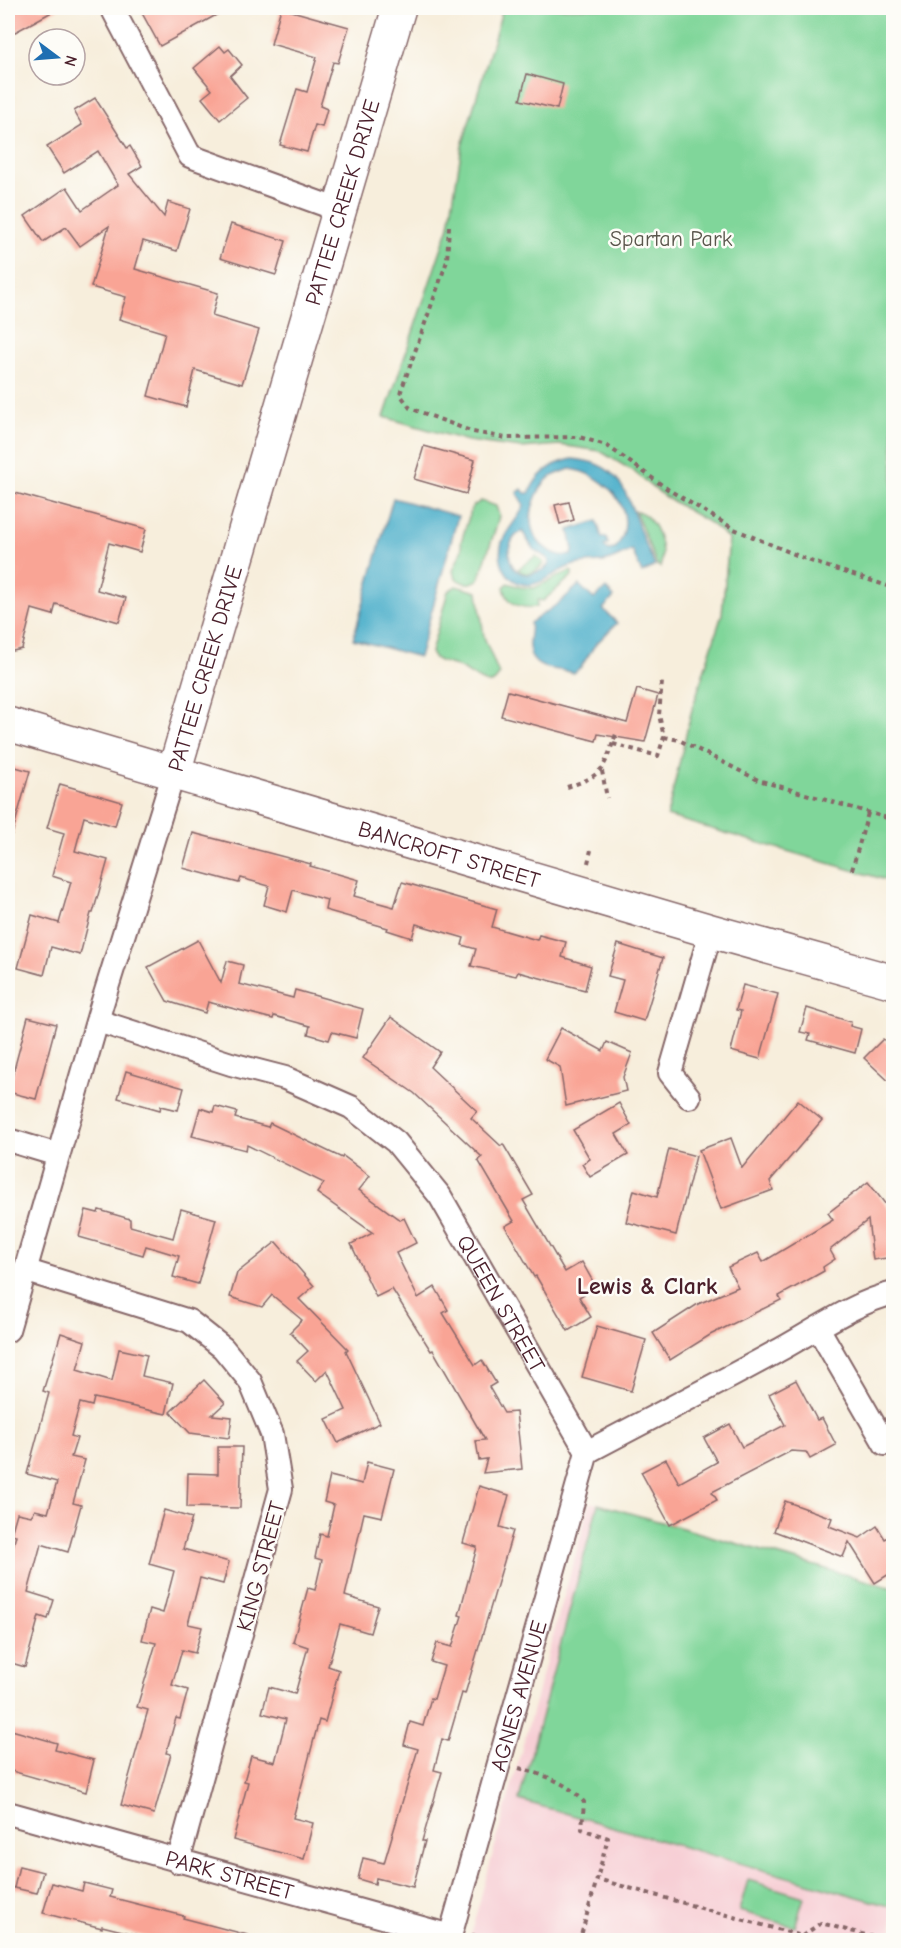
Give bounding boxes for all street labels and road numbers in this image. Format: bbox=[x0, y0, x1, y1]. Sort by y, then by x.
street label: PATTEE CREEK DRIVE bbox=[300, 96, 385, 309]
street label: PATTEE CREEK DRIVE bbox=[163, 563, 248, 775]
street label: BANCROFT STREET bbox=[355, 816, 543, 894]
street label: QUEEN STREET bbox=[451, 1231, 551, 1377]
street label: KING STREET bbox=[231, 1498, 291, 1634]
street label: AGNES AVENUE bbox=[485, 1617, 553, 1774]
street label: PARK STREET bbox=[162, 1845, 297, 1906]

